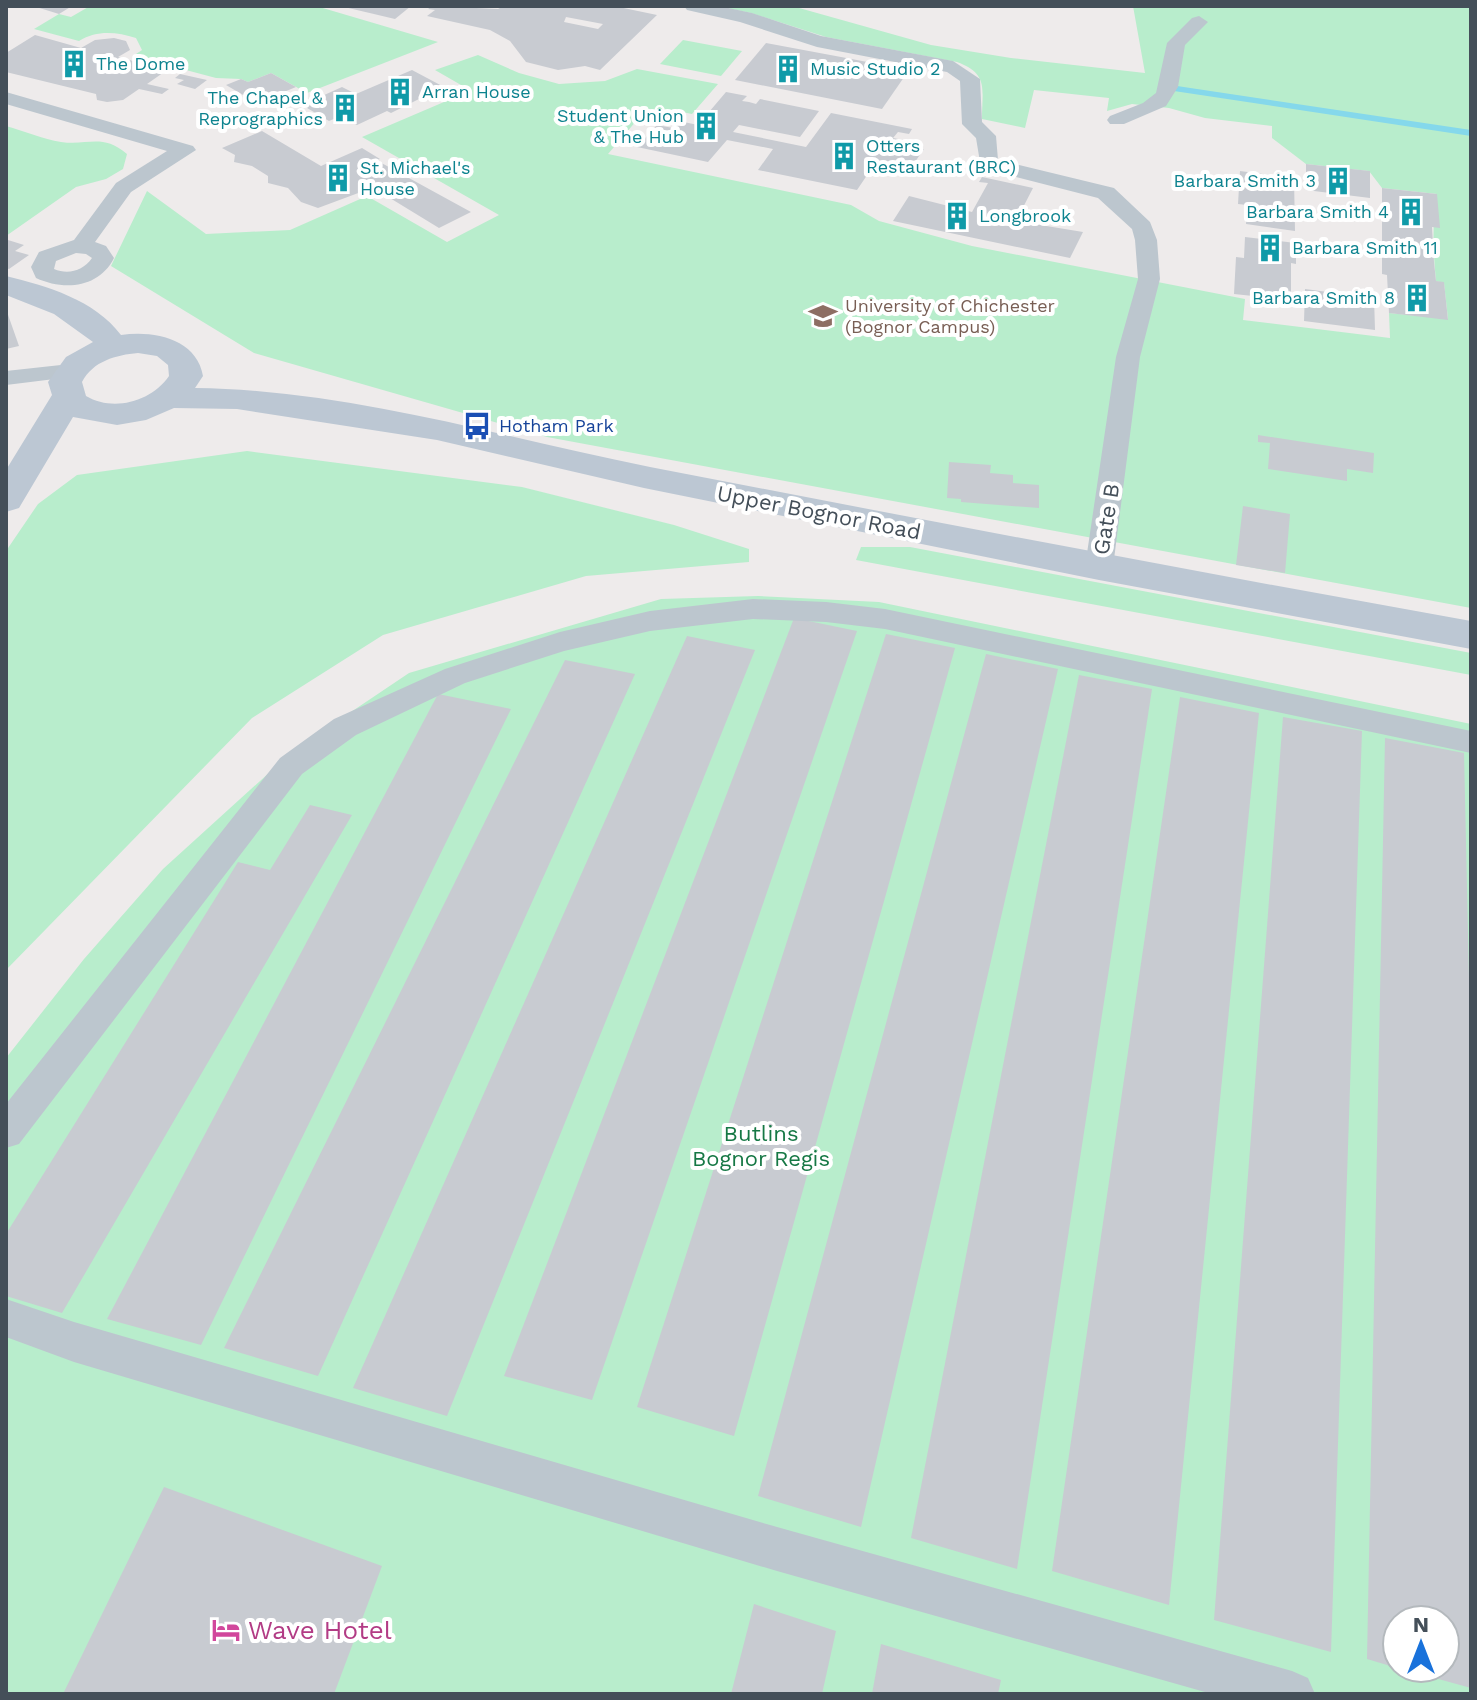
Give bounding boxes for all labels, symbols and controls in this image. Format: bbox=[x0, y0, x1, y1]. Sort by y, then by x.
building icon: The Dome bbox=[59, 49, 89, 79]
place label: The Dome bbox=[96, 53, 186, 74]
building icon: Music Studio 2 bbox=[773, 54, 803, 84]
place label: Music Studio 2 bbox=[810, 58, 941, 79]
building icon: Arran House bbox=[385, 77, 415, 107]
place label: Arran House bbox=[422, 81, 531, 102]
place label: The Chapel & Reprographics bbox=[198, 87, 324, 129]
building icon: The Chapel & Reprographics bbox=[330, 93, 360, 123]
place label: Student Union & The Hub bbox=[557, 105, 684, 147]
building icon: Student Union & The Hub bbox=[691, 111, 721, 141]
place label: Otters Restaurant (BRC) bbox=[866, 135, 1016, 177]
building icon: Otters Restaurant (BRC) bbox=[829, 141, 859, 171]
place label: St. Michael's House bbox=[360, 157, 471, 199]
building icon: St. Michael's House bbox=[323, 163, 353, 193]
building icon: Barbara Smith 3 bbox=[1323, 166, 1353, 196]
place label: Barbara Smith 3 bbox=[1174, 170, 1316, 191]
building icon: Barbara Smith 4 bbox=[1396, 197, 1426, 227]
building icon: Longbrook bbox=[942, 201, 972, 231]
place label: Barbara Smith 4 bbox=[1246, 201, 1389, 222]
place label: Longbrook bbox=[979, 205, 1071, 226]
building icon: Barbara Smith 11 bbox=[1255, 233, 1285, 263]
place label: Barbara Smith 11 bbox=[1292, 237, 1438, 258]
building icon: Barbara Smith 8 bbox=[1402, 283, 1432, 313]
place label: Barbara Smith 8 bbox=[1252, 287, 1395, 308]
place label: University of Chichester (Bognor Campus) bbox=[845, 295, 1055, 337]
school or university icon: University of Chichester (Bognor Campus) bbox=[808, 301, 838, 331]
bus stop icon: Hotham Park bbox=[462, 411, 492, 441]
place label: Hotham Park bbox=[499, 415, 614, 436]
street label: Upper Bognor Road bbox=[715, 480, 923, 545]
street label: Gate B bbox=[1089, 482, 1124, 556]
park label: Butlins Bognor Regis bbox=[692, 1121, 830, 1171]
north arrow bbox=[1381, 1604, 1461, 1684]
text: N bbox=[1413, 1612, 1429, 1637]
hotel icon: Wave Hotel bbox=[211, 1615, 241, 1645]
place label: Wave Hotel bbox=[248, 1615, 392, 1645]

